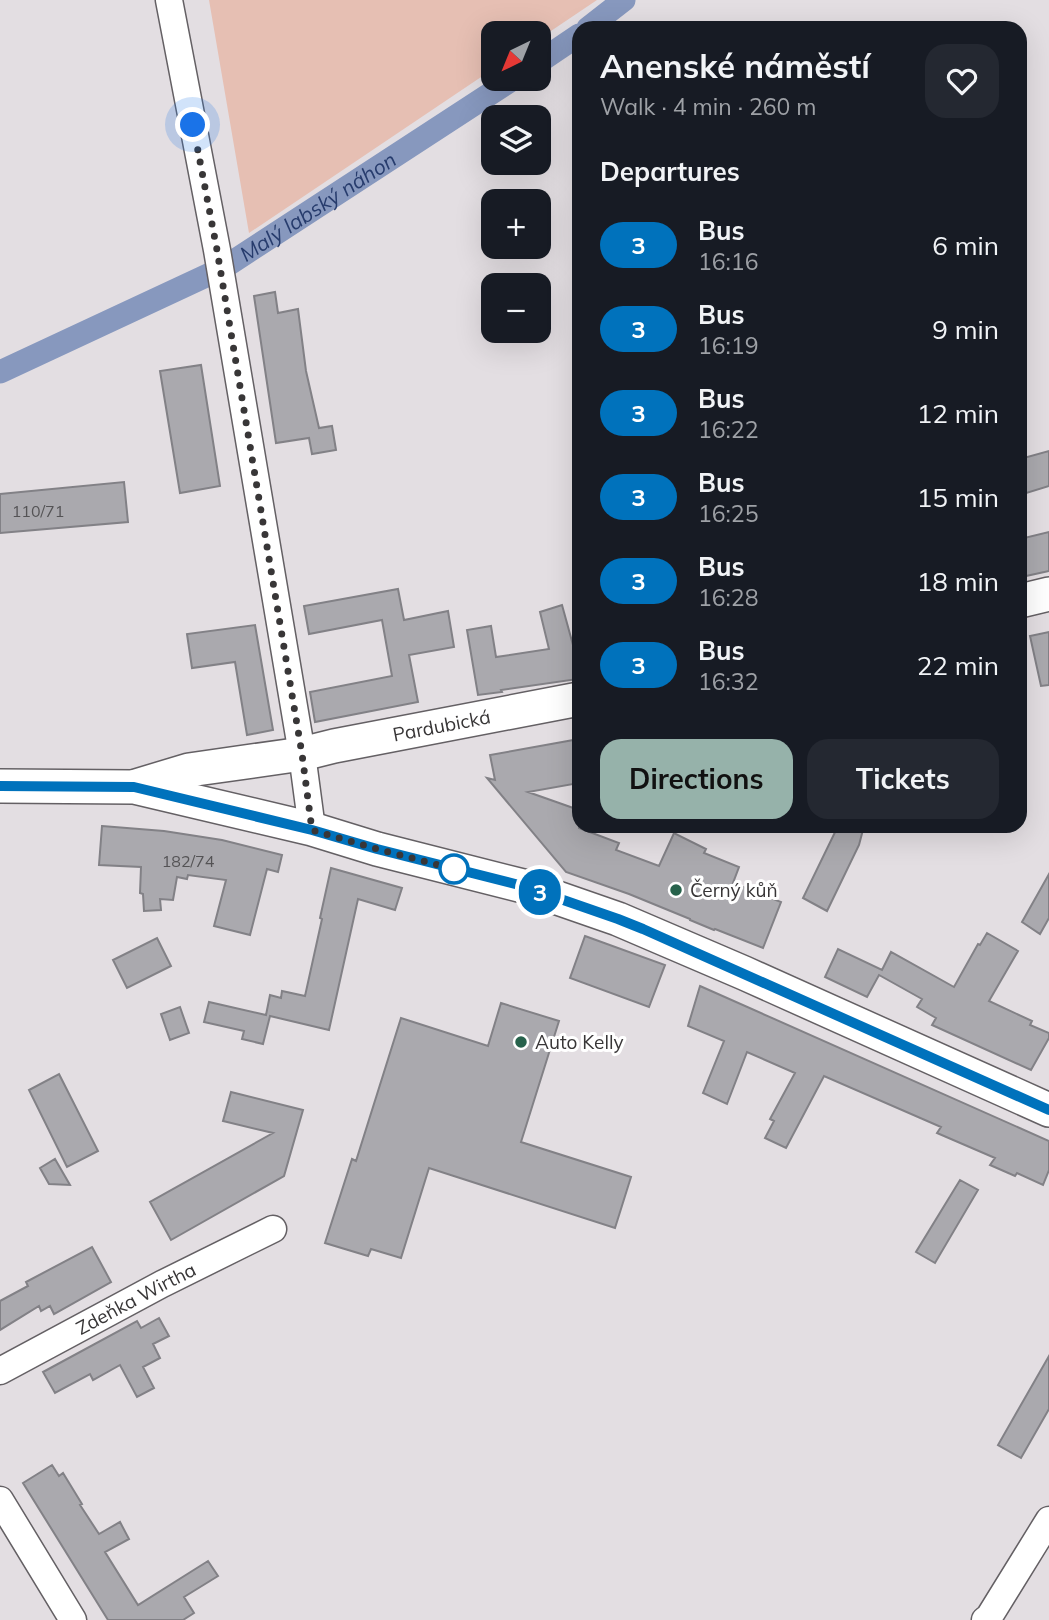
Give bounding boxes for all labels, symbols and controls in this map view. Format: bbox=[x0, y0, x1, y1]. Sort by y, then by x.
north arrow bbox=[481, 21, 551, 91]
map controls bbox=[481, 21, 551, 343]
button: heart bbox=[925, 44, 999, 118]
text: Anenské náměstí bbox=[600, 45, 870, 86]
text: Walk · 4 min · 260 m bbox=[600, 92, 817, 121]
button: layers bbox=[481, 105, 551, 175]
your location bbox=[175, 107, 210, 142]
water label: Malý labský náhon bbox=[234, 146, 401, 267]
text: Departures bbox=[600, 155, 740, 188]
button: + bbox=[481, 189, 551, 259]
text: Bus bbox=[698, 214, 744, 247]
text: 6 min bbox=[932, 229, 999, 262]
text: 3 bbox=[631, 230, 646, 260]
text: 16:16 bbox=[698, 247, 758, 276]
button: − bbox=[481, 273, 551, 343]
text: Bus bbox=[698, 298, 744, 331]
text: 9 min bbox=[932, 313, 999, 346]
text: 3 bbox=[631, 314, 646, 344]
text: 16:19 bbox=[698, 331, 758, 360]
text: Bus bbox=[698, 382, 744, 415]
text: 12 min bbox=[917, 397, 999, 430]
text: 3 bbox=[631, 398, 646, 428]
text: 16:22 bbox=[698, 415, 758, 444]
text: Bus bbox=[698, 466, 744, 499]
text: 15 min bbox=[917, 481, 999, 514]
text: 3 bbox=[631, 482, 646, 512]
text: 16:25 bbox=[698, 499, 758, 528]
house number: 110/71 bbox=[12, 501, 64, 521]
text: Bus bbox=[698, 550, 744, 583]
text: 18 min bbox=[917, 565, 999, 598]
text: 3 bbox=[631, 566, 646, 596]
text: 16:28 bbox=[698, 583, 758, 612]
text: Bus bbox=[698, 634, 744, 667]
text: 22 min bbox=[917, 649, 999, 682]
text: 3 bbox=[631, 650, 646, 680]
text: 16:32 bbox=[698, 667, 758, 696]
street label: Pardubická bbox=[391, 704, 492, 746]
button: Directions bbox=[600, 739, 793, 819]
button: Tickets bbox=[807, 739, 999, 819]
house number: 182/74 bbox=[162, 851, 215, 871]
unlabelled marker bbox=[439, 854, 469, 884]
line badge: 3 bbox=[517, 869, 563, 915]
text: 3 bbox=[533, 877, 547, 907]
place label: Černý kůň bbox=[690, 878, 778, 902]
marker: Černý kůň bbox=[668, 882, 684, 898]
place label: Auto Kelly bbox=[535, 1030, 624, 1054]
marker: Auto Kelly bbox=[513, 1034, 529, 1050]
street label: Zdeňka Wirtha bbox=[72, 1257, 200, 1340]

